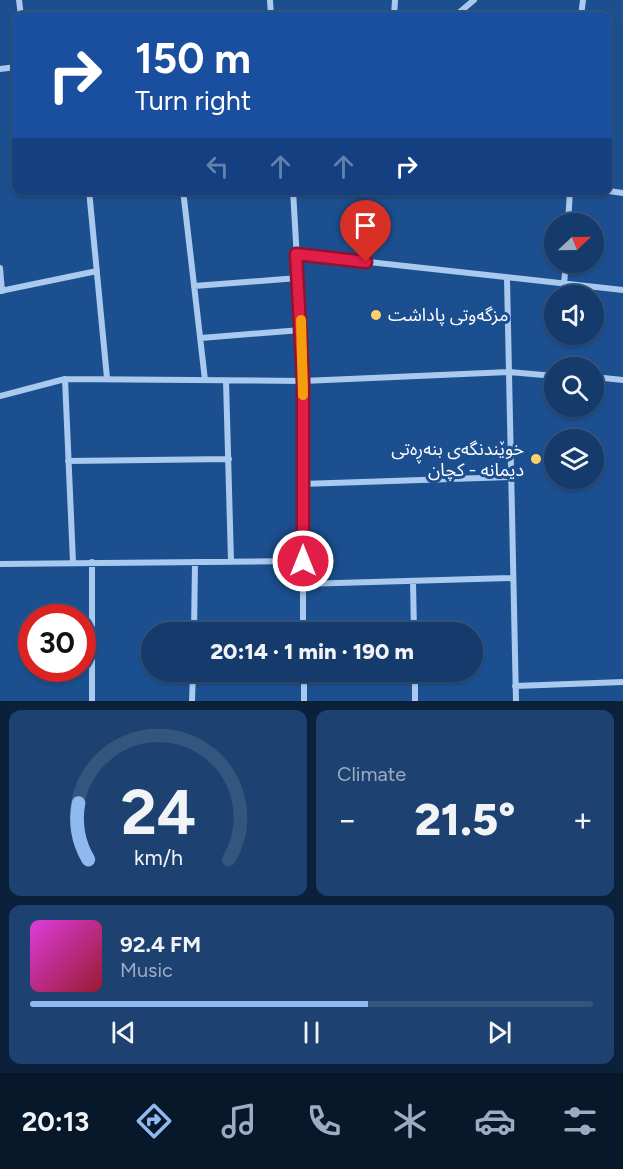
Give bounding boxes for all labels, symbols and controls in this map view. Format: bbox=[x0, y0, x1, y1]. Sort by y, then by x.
text: 150 m bbox=[135, 33, 251, 84]
icon: right bbox=[36, 36, 114, 114]
text: Turn right bbox=[135, 84, 251, 117]
icon: left bbox=[201, 150, 234, 183]
icon: ahead bbox=[264, 150, 297, 183]
icon: ahead bbox=[327, 150, 360, 183]
icon: right bbox=[390, 150, 423, 183]
pin bbox=[340, 200, 391, 262]
icon: arrive bbox=[349, 209, 382, 242]
north arrow bbox=[544, 213, 604, 273]
map controls bbox=[544, 213, 604, 489]
button: sound bbox=[544, 285, 604, 345]
place label: مزگەوتی پاداشت bbox=[388, 304, 508, 326]
marker: مزگەوتی پاداشت bbox=[369, 308, 383, 322]
button: search bbox=[544, 357, 604, 417]
button: layers bbox=[544, 429, 604, 489]
place label: خوێندنگەی بنەڕەتی دیمانە - کچان bbox=[391, 438, 524, 481]
marker: خوێندنگەی بنەڕەتی دیمانە - کچان bbox=[529, 452, 543, 466]
position arrow bbox=[271, 529, 335, 593]
speed limit sign: 30 bbox=[18, 604, 96, 682]
text: 20:14 · 1 min · 190 m bbox=[210, 638, 414, 665]
text: Climate bbox=[337, 762, 406, 786]
text: 24 bbox=[120, 775, 196, 850]
text: 21.5° bbox=[414, 792, 516, 846]
text: − bbox=[337, 800, 358, 839]
text: + bbox=[572, 800, 593, 839]
text: km/h bbox=[134, 845, 182, 870]
text: 92.4 FM bbox=[120, 931, 201, 958]
text: Music bbox=[120, 958, 173, 982]
icon: previous bbox=[107, 1016, 140, 1049]
icon: pause bbox=[295, 1016, 328, 1049]
icon: next bbox=[483, 1016, 516, 1049]
icon: directions bbox=[133, 1100, 175, 1142]
icon: music bbox=[218, 1100, 260, 1142]
icon: phone bbox=[303, 1100, 345, 1142]
icon: climate bbox=[389, 1100, 431, 1142]
icon: car bbox=[474, 1100, 516, 1142]
icon: filters bbox=[559, 1100, 601, 1142]
text: 20:13 bbox=[22, 1105, 89, 1138]

